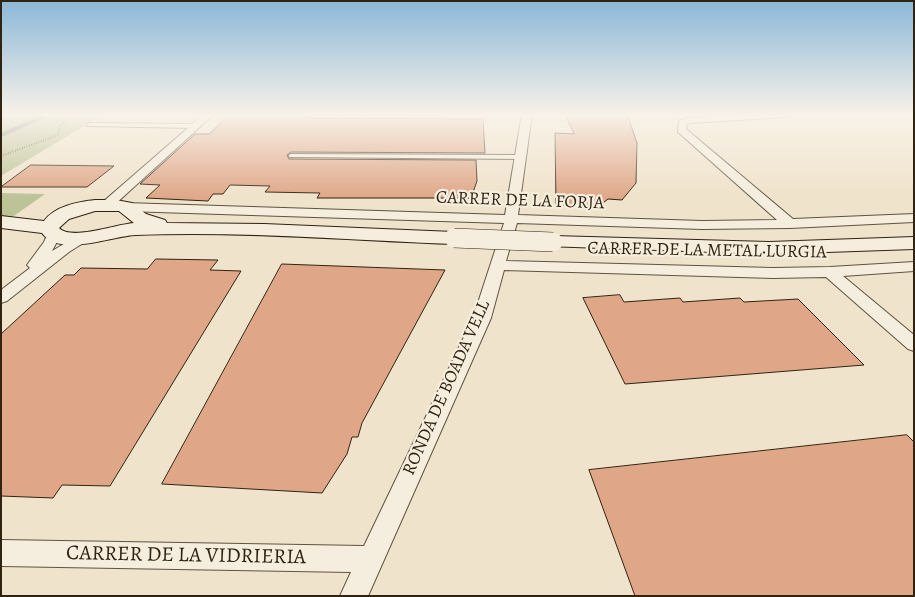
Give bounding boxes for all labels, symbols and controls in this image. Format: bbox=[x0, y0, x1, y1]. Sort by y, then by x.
street label: CARRER DE LA FORJA bbox=[436, 187, 604, 215]
street label: CARRER DE LA METAL·LURGIA bbox=[587, 238, 827, 264]
street label: RONDA DE BOADA VELL bbox=[399, 297, 495, 479]
street label: CARRER DE LA VIDRIERIA bbox=[66, 541, 306, 571]

